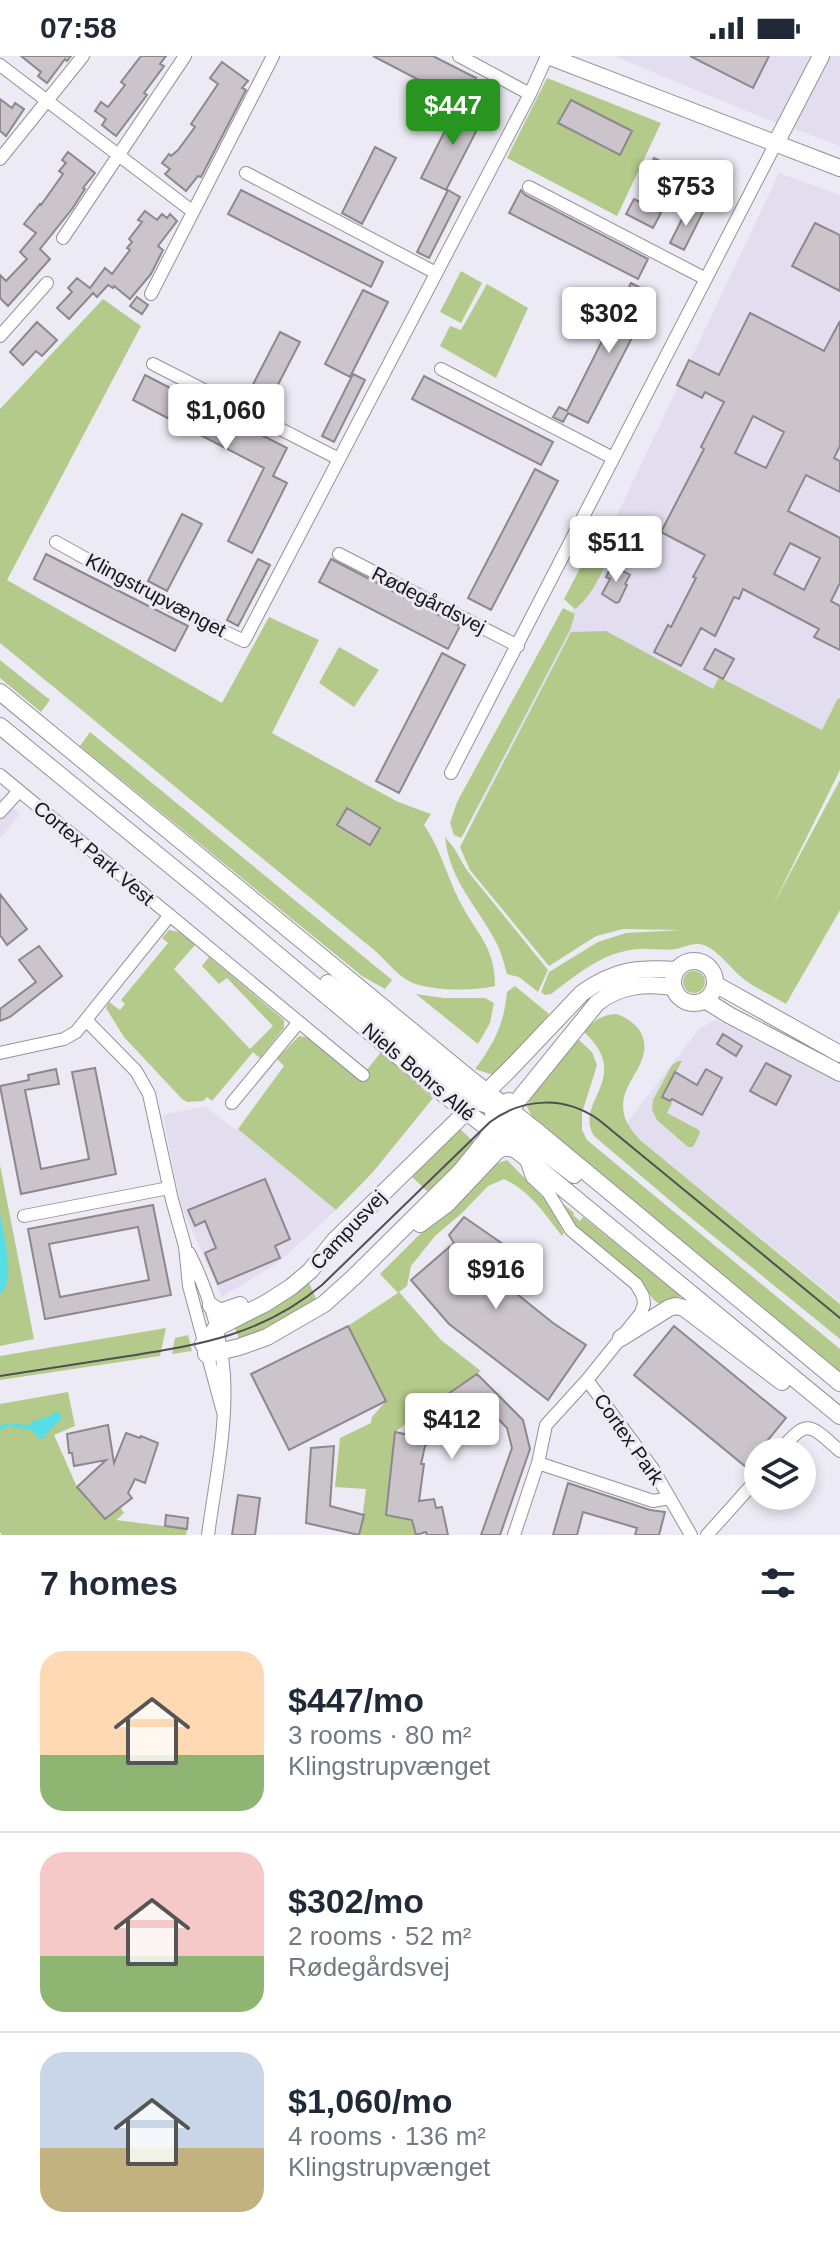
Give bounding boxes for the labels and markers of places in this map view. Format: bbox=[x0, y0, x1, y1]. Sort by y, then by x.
pin: $447 bbox=[406, 79, 500, 147]
pin: $753 bbox=[639, 160, 733, 228]
pin: $302 bbox=[562, 287, 656, 355]
pin: $1,060 bbox=[161, 384, 291, 452]
pin: $511 bbox=[569, 516, 663, 584]
pin: $916 bbox=[449, 1243, 543, 1311]
pin: $412 bbox=[405, 1393, 499, 1461]

